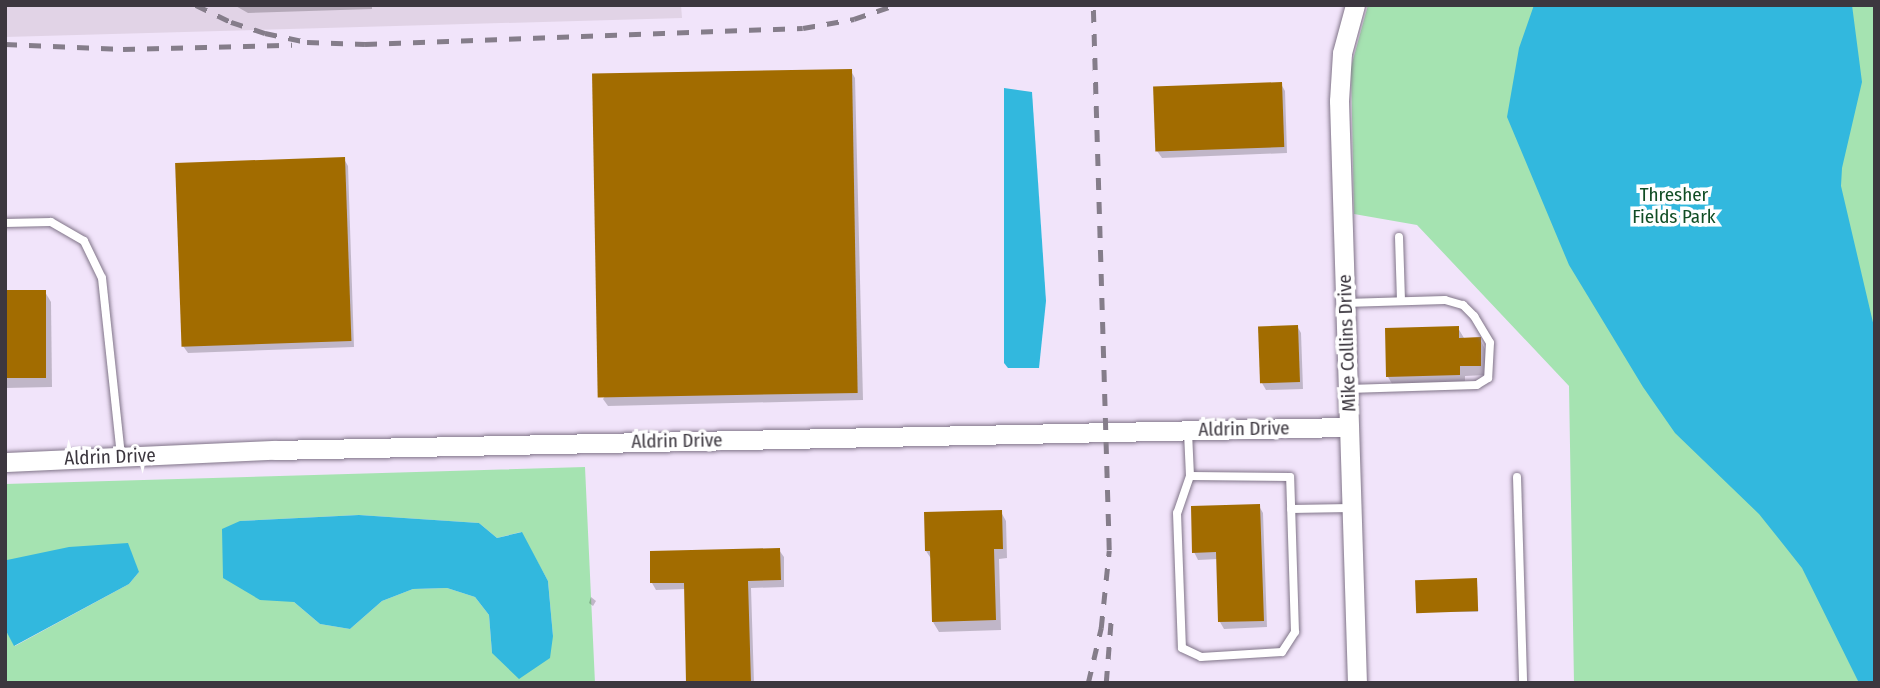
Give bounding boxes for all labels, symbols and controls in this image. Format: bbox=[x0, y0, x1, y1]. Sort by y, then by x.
park label: Thresher Fields Park bbox=[1632, 184, 1716, 228]
street label: Mike Collins Drive bbox=[1333, 274, 1361, 412]
street label: Aldrin Drive bbox=[1198, 417, 1290, 441]
street label: Aldrin Drive bbox=[631, 429, 723, 453]
street label: Aldrin Drive bbox=[64, 444, 156, 470]

